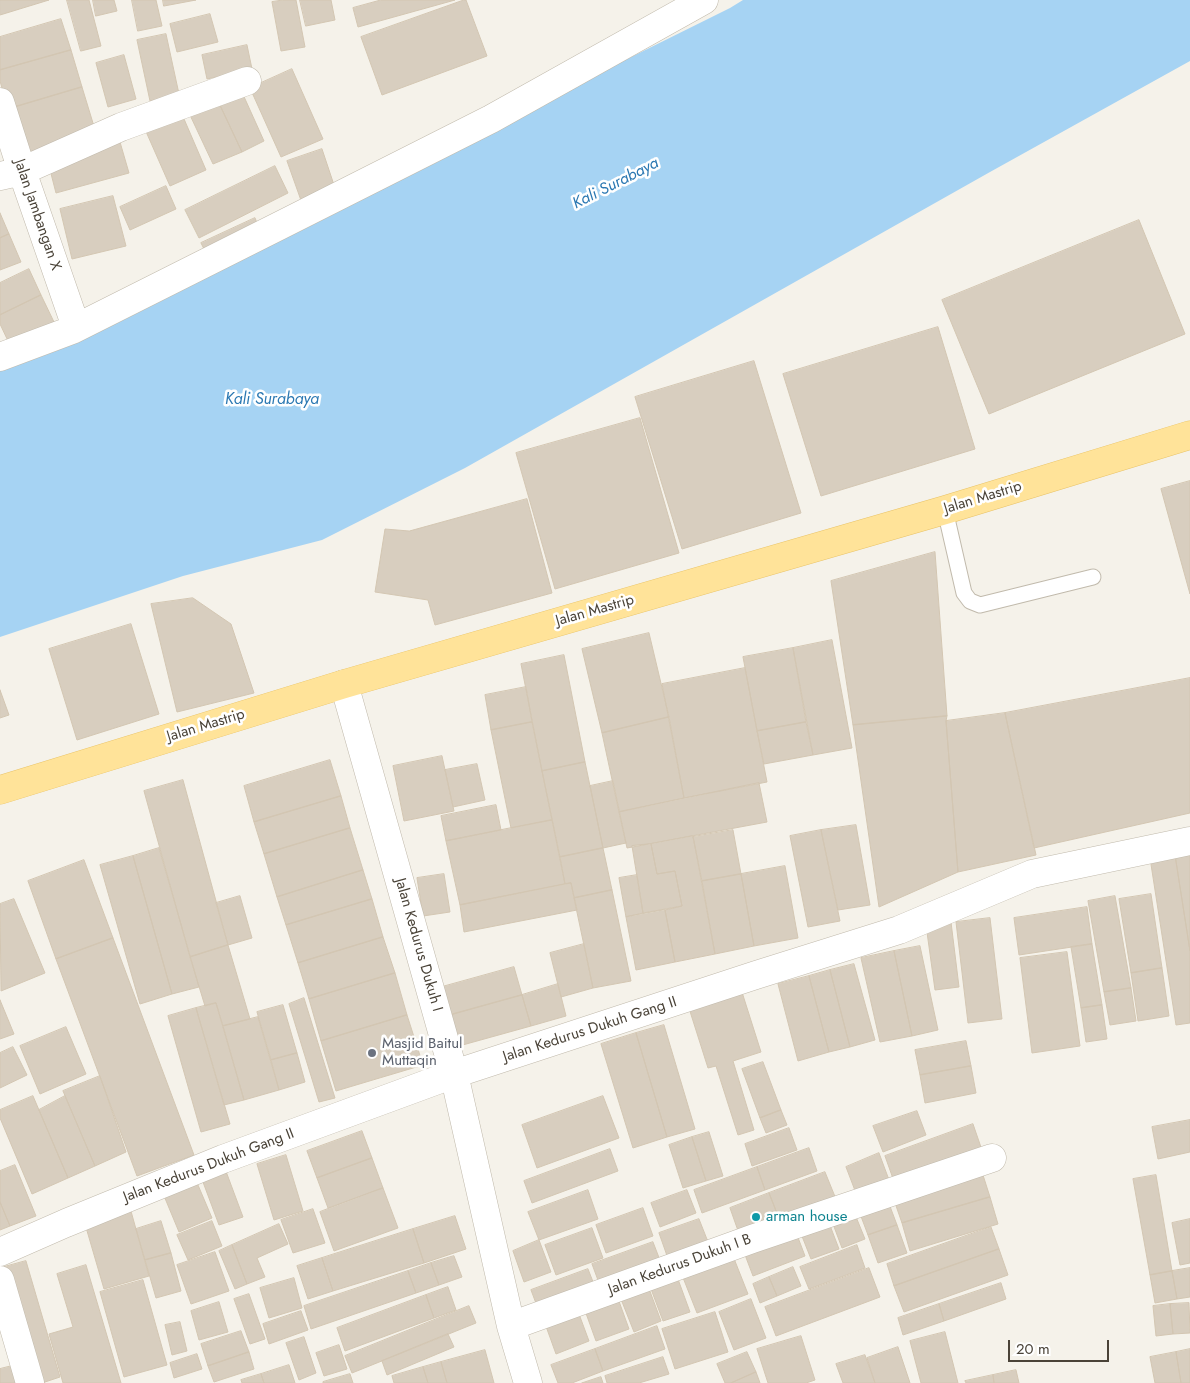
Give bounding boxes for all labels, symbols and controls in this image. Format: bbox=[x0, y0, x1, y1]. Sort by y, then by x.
water label: Kali Surabaya bbox=[570, 154, 662, 214]
street label: Jalan Jambangan X bbox=[10, 157, 64, 273]
water label: Kali Surabaya bbox=[225, 390, 319, 410]
street label: Jalan Mastrip bbox=[942, 478, 1024, 518]
street label: Jalan Mastrip bbox=[554, 591, 636, 631]
street label: Jalan Mastrip bbox=[165, 706, 247, 746]
street label: Jalan Kedurus Dukuh I bbox=[390, 876, 446, 1014]
street label: Jalan Kedurus Dukuh Gang II bbox=[501, 993, 679, 1067]
place label: Masjid Baitul Muttaqin bbox=[382, 1035, 463, 1070]
marker: Masjid Baitul Muttaqin bbox=[366, 1047, 378, 1059]
street label: Jalan Kedurus Dukuh Gang II bbox=[121, 1125, 297, 1207]
place label: arman house bbox=[766, 1208, 847, 1226]
marker: arman house bbox=[750, 1211, 762, 1223]
street label: Jalan Kedurus Dukuh I B bbox=[606, 1231, 754, 1299]
scale bar bbox=[1010, 1330, 1111, 1362]
text: 20 m bbox=[1016, 1338, 1050, 1360]

